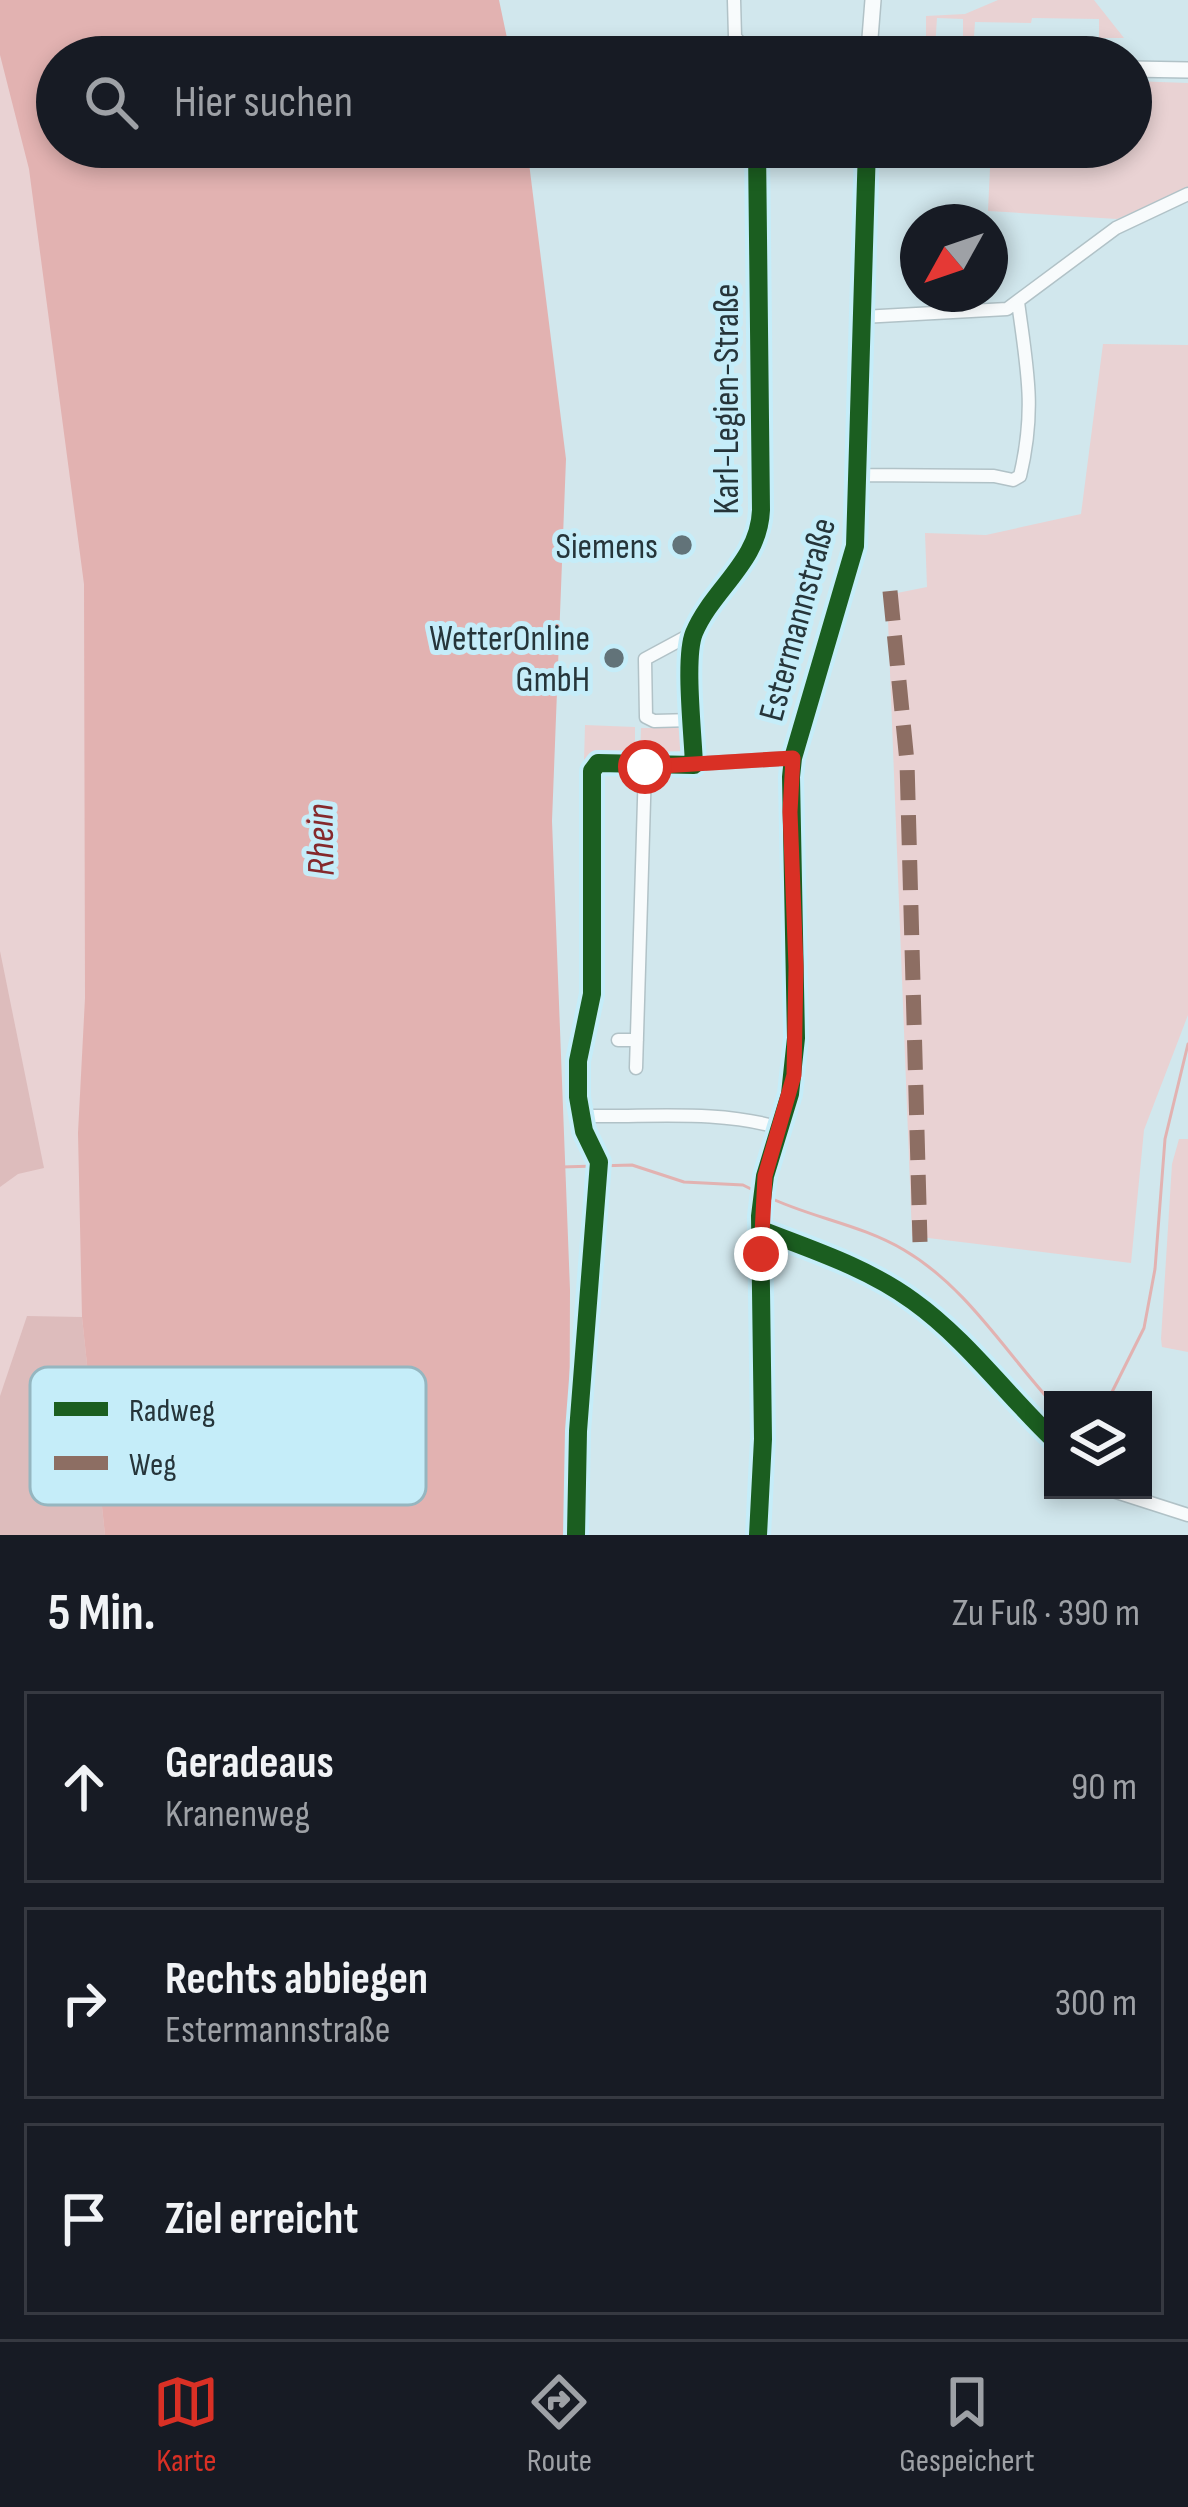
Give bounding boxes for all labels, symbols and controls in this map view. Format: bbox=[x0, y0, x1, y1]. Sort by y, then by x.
search box bbox=[36, 36, 1152, 168]
icon: search bbox=[78, 69, 144, 135]
text: Hier suchen bbox=[174, 75, 353, 130]
north arrow bbox=[900, 204, 1008, 312]
street label: Karl-Legien-Straße bbox=[706, 283, 749, 515]
street label: Estermannstraße bbox=[751, 514, 846, 726]
place label: Siemens bbox=[556, 526, 658, 569]
marker: Siemens bbox=[669, 532, 695, 558]
place label: WetterOnline GmbH bbox=[429, 618, 590, 702]
marker: WetterOnline GmbH bbox=[601, 645, 627, 671]
route start bbox=[618, 740, 672, 794]
water label: Rhein bbox=[297, 803, 346, 877]
route end bbox=[734, 1227, 788, 1281]
legend bbox=[30, 1367, 426, 1505]
text: Radweg bbox=[129, 1391, 215, 1431]
map controls bbox=[1044, 1391, 1152, 1499]
button: layers bbox=[1044, 1391, 1152, 1499]
text: Weg bbox=[129, 1445, 176, 1485]
text: 5 Min. bbox=[48, 1583, 155, 1644]
text: Zu Fuß · 390 m bbox=[952, 1590, 1140, 1637]
text: Geradeaus bbox=[165, 1736, 334, 1791]
icon: ahead bbox=[51, 1754, 117, 1820]
text: 90 m bbox=[1071, 1764, 1137, 1811]
text: Kranenweg bbox=[165, 1791, 310, 1838]
text: Rechts abbiegen bbox=[165, 1952, 428, 2007]
icon: right bbox=[51, 1970, 117, 2036]
text: 300 m bbox=[1055, 1980, 1137, 2027]
text: Estermannstraße bbox=[165, 2007, 391, 2054]
icon: arrive bbox=[51, 2186, 117, 2252]
text: Ziel erreicht bbox=[165, 2192, 358, 2247]
tab: Karte bbox=[153, 2369, 219, 2481]
tab: Route bbox=[526, 2369, 592, 2481]
tab: Gespeichert bbox=[899, 2369, 1035, 2481]

